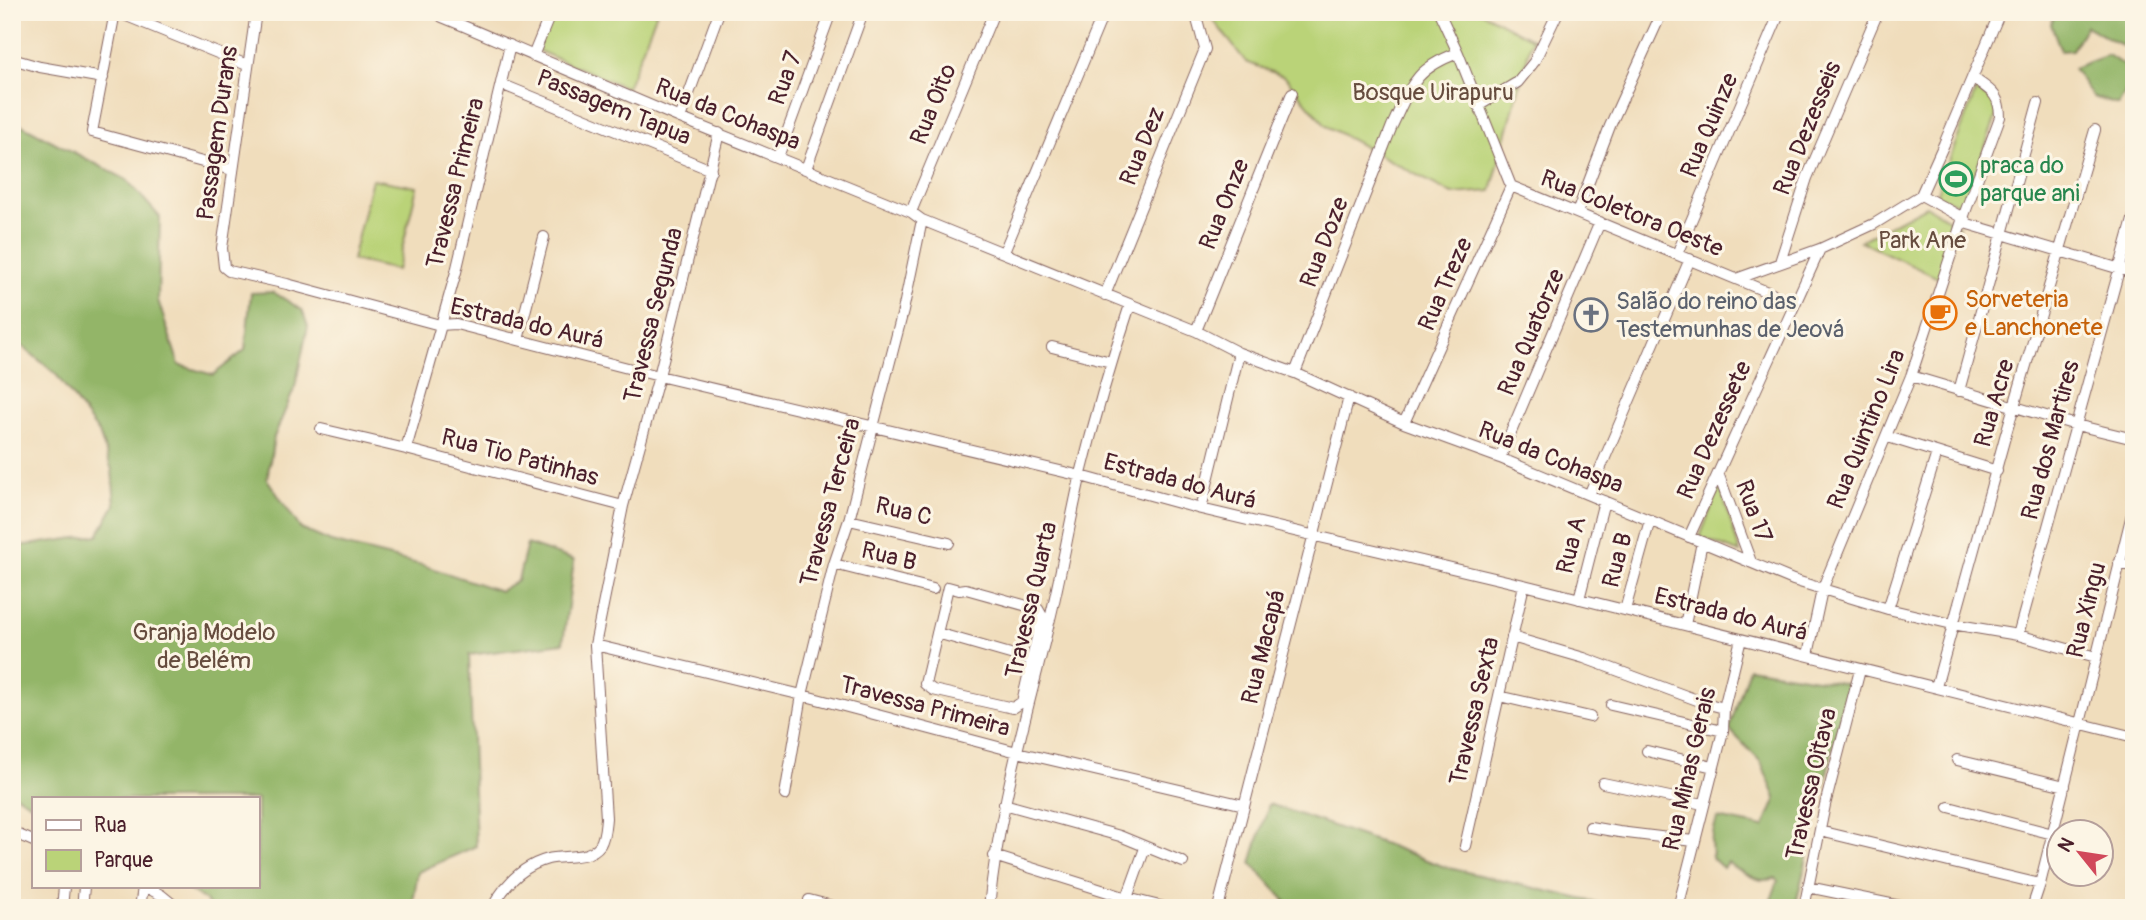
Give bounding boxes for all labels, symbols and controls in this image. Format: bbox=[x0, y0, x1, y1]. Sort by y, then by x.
street label: Passagem Durans bbox=[191, 44, 244, 222]
street label: Rua 7 bbox=[762, 47, 809, 109]
street label: Rua Dezesseis bbox=[1767, 57, 1848, 199]
street label: Rua Oito bbox=[904, 60, 963, 149]
street label: Passagem Tapua bbox=[532, 63, 695, 152]
street label: Rua Quinze bbox=[1674, 68, 1745, 182]
street label: Rua da Cohaspa bbox=[651, 72, 805, 157]
park label: Bosque Uirapuru bbox=[1352, 78, 1514, 107]
street label: Travessa Primeira bbox=[420, 95, 491, 272]
street label: Rua Dez bbox=[1114, 103, 1171, 190]
place label: praca do parque ani bbox=[1980, 151, 2080, 208]
street label: Rua Onze bbox=[1193, 154, 1256, 254]
sports icon: praca do parque ani bbox=[1937, 160, 1975, 198]
street label: Rua Coletora Oeste bbox=[1536, 164, 1728, 263]
street label: Rua Doze bbox=[1294, 193, 1355, 292]
street label: Travessa Segunda bbox=[618, 225, 689, 406]
park label: Park Ane bbox=[1878, 226, 1966, 255]
street label: Rua Treze bbox=[1412, 233, 1479, 335]
street label: Rua Quatorze bbox=[1492, 264, 1571, 400]
place label: Sorveteria e Lanchonete bbox=[1965, 285, 2103, 342]
place label: Salão do reino das Testemunhas de Jeová bbox=[1616, 287, 1844, 344]
street label: Estrada do Aurá bbox=[447, 292, 606, 355]
cafe icon: Sorveteria e Lanchonete bbox=[1921, 294, 1959, 332]
church icon: Salão do reino das Testemunhas de Jeová bbox=[1572, 296, 1610, 334]
street label: Rua Quintino Lira bbox=[1821, 345, 1912, 513]
street label: Rua Dezessete bbox=[1671, 356, 1758, 504]
street label: Rua Acre bbox=[1968, 356, 2021, 450]
street label: Rua dos Martires bbox=[2015, 357, 2086, 523]
street label: Travessa Terceira bbox=[794, 415, 867, 589]
street label: Rua da Cohaspa bbox=[1474, 415, 1628, 500]
street label: Rua Tio Patinhas bbox=[438, 423, 602, 492]
street label: Estrada do Aurá bbox=[1100, 447, 1259, 516]
street label: Rua 17 bbox=[1729, 476, 1778, 547]
street label: Rua C bbox=[873, 491, 935, 532]
street label: Rua A bbox=[1550, 514, 1593, 577]
street label: Travessa Quarta bbox=[999, 519, 1064, 681]
street label: Rua B bbox=[1596, 529, 1639, 591]
street label: Rua B bbox=[858, 536, 920, 577]
street label: Rua Xingu bbox=[2061, 559, 2112, 661]
street label: Estrada do Aurá bbox=[1651, 581, 1810, 647]
street label: Rua Macapá bbox=[1235, 587, 1292, 707]
park label: Granja Modelo de Belém bbox=[132, 618, 276, 675]
street label: Travessa Sexta bbox=[1443, 634, 1506, 788]
street label: Travessa Primeira bbox=[837, 670, 1013, 743]
street label: Rua Minas Gerais bbox=[1657, 684, 1722, 854]
street label: Travessa Oitava bbox=[1780, 705, 1843, 863]
legend bbox=[32, 797, 259, 888]
text: Rua bbox=[94, 812, 127, 839]
north arrow bbox=[2044, 818, 2114, 888]
text: N bbox=[2053, 833, 2080, 857]
text: Parque bbox=[94, 847, 153, 874]

